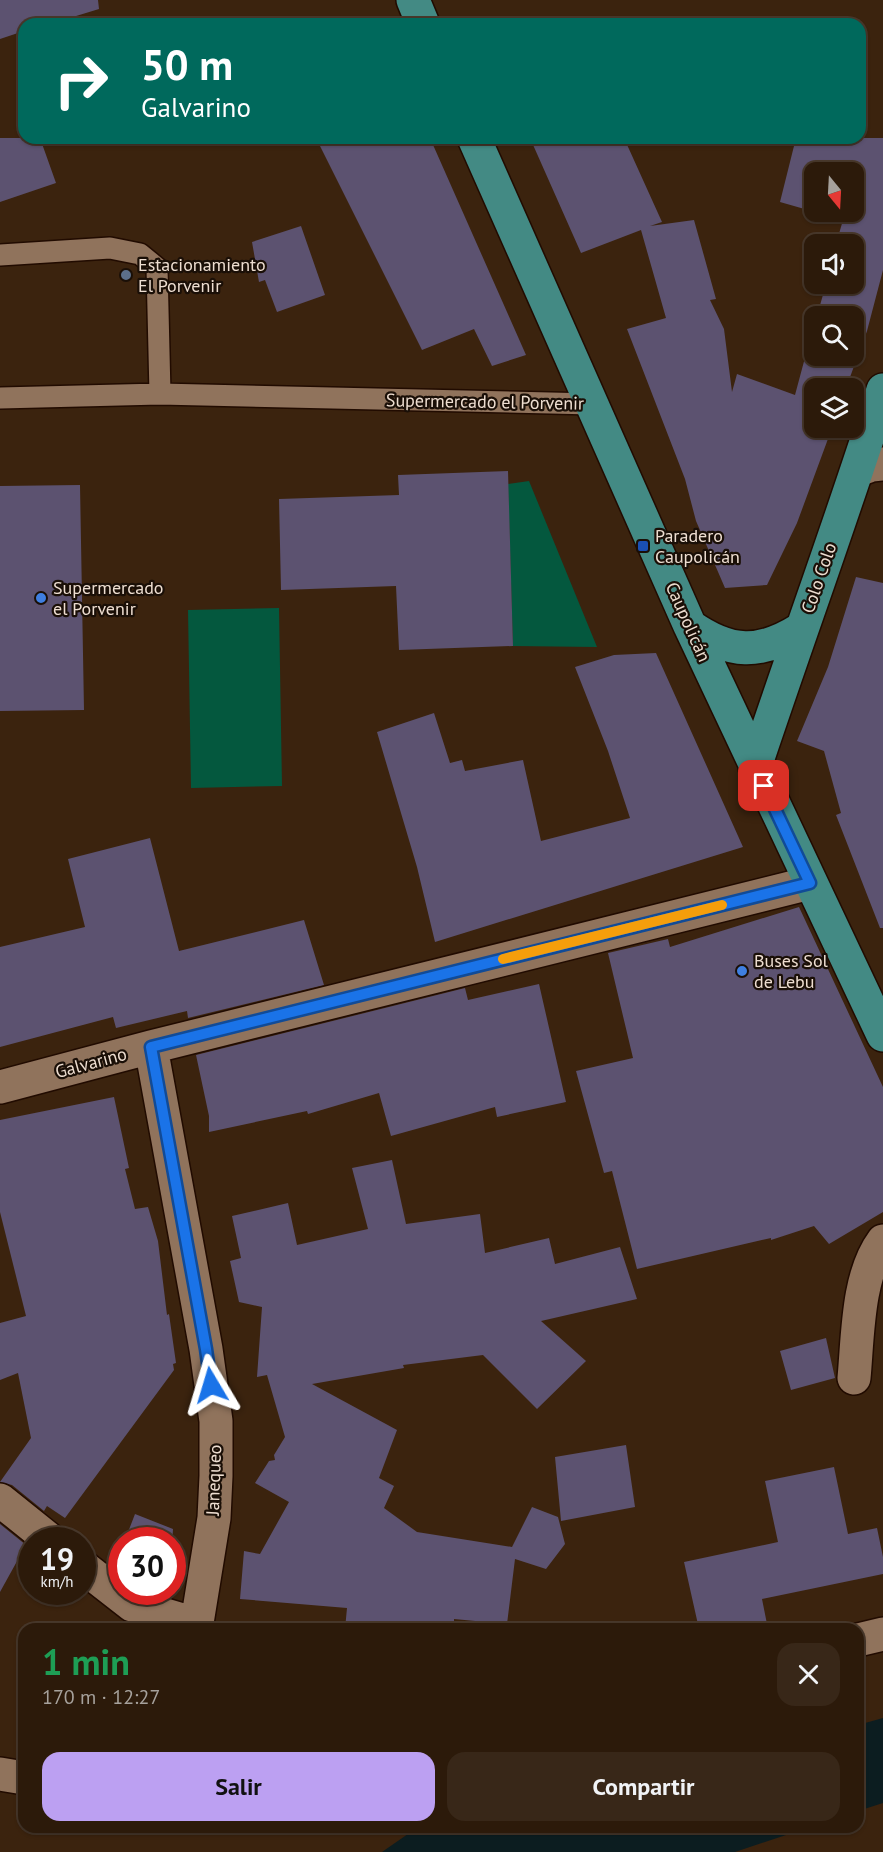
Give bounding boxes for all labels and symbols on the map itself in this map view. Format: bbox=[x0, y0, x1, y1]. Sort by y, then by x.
north arrow bbox=[804, 162, 864, 222]
place label: Estacionamiento El Porvenir bbox=[138, 253, 266, 297]
marker: Estacionamiento El Porvenir bbox=[119, 268, 133, 282]
street label: Supermercado el Porvenir bbox=[386, 388, 584, 415]
place label: Paradero Caupolicán bbox=[655, 524, 740, 568]
marker: Paradero Caupolicán bbox=[636, 539, 650, 553]
street label: Colo Colo bbox=[796, 539, 841, 616]
place label: Supermercado el Porvenir bbox=[53, 576, 164, 620]
street label: Caupolicán bbox=[661, 578, 716, 665]
marker: Supermercado el Porvenir bbox=[34, 591, 48, 605]
pin bbox=[738, 760, 789, 811]
place label: Buses Sol de Lebu bbox=[754, 949, 829, 993]
marker: Buses Sol de Lebu bbox=[735, 964, 749, 978]
street label: Galvarino bbox=[53, 1042, 129, 1083]
position arrow bbox=[179, 1353, 243, 1417]
street label: Janequeo bbox=[201, 1444, 226, 1517]
speed limit sign: 30 bbox=[108, 1527, 186, 1605]

